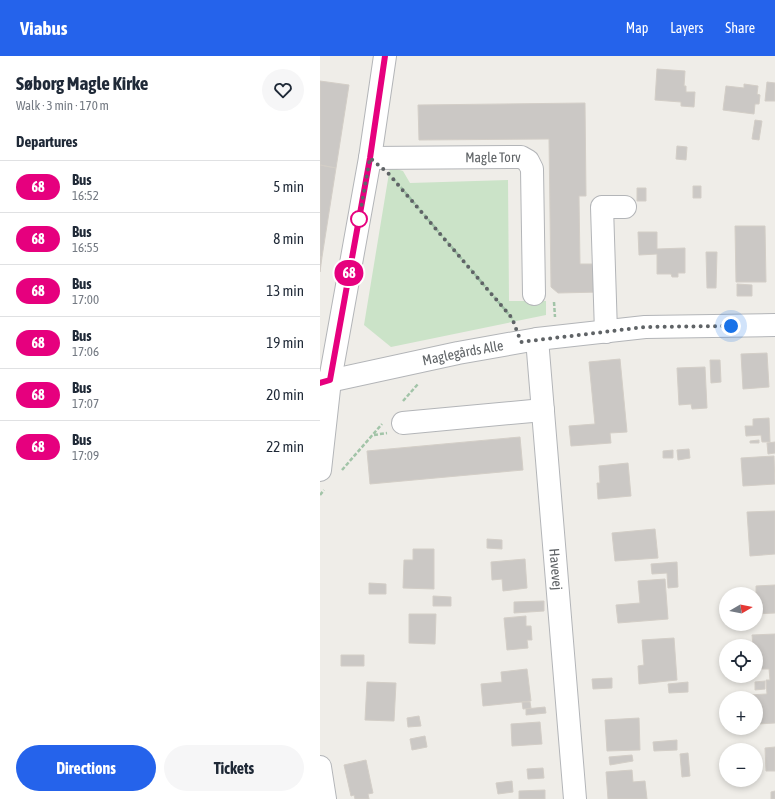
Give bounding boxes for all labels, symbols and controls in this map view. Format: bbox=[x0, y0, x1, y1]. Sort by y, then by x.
text: Viabus bbox=[20, 17, 67, 39]
text: Map bbox=[626, 20, 648, 36]
text: Layers bbox=[670, 20, 703, 36]
text: Share bbox=[725, 20, 755, 36]
button: heart bbox=[262, 69, 304, 111]
text: Søborg Magle Kirke bbox=[16, 72, 148, 94]
text: Walk · 3 min · 170 m bbox=[16, 98, 109, 113]
text: Departures bbox=[16, 133, 78, 150]
street label: Magle Torv bbox=[465, 149, 521, 165]
text: Bus bbox=[72, 171, 92, 188]
text: 5 min bbox=[273, 178, 304, 195]
text: 68 bbox=[31, 179, 45, 195]
text: 16:52 bbox=[72, 188, 99, 203]
unlabelled marker bbox=[350, 210, 368, 228]
text: Bus bbox=[72, 223, 92, 240]
text: 8 min bbox=[273, 230, 304, 247]
text: 68 bbox=[31, 231, 45, 247]
text: 16:55 bbox=[72, 240, 99, 255]
line badge: 68 bbox=[331, 260, 367, 286]
text: 68 bbox=[342, 265, 356, 281]
text: Bus bbox=[72, 275, 92, 292]
text: 13 min bbox=[266, 282, 304, 299]
text: 68 bbox=[31, 283, 45, 299]
text: 17:00 bbox=[72, 292, 99, 307]
your location bbox=[721, 316, 741, 336]
text: Bus bbox=[72, 327, 92, 344]
text: 19 min bbox=[266, 334, 304, 351]
text: 68 bbox=[31, 335, 45, 351]
street label: Maglegårds Alle bbox=[421, 337, 505, 369]
text: 17:06 bbox=[72, 344, 99, 359]
text: Bus bbox=[72, 379, 92, 396]
text: 20 min bbox=[266, 386, 304, 403]
text: 68 bbox=[31, 387, 45, 403]
text: 17:07 bbox=[72, 396, 99, 411]
text: Bus bbox=[72, 431, 92, 448]
text: 22 min bbox=[266, 438, 304, 455]
text: 68 bbox=[31, 439, 45, 455]
text: 17:09 bbox=[72, 448, 99, 463]
street label: Havevej bbox=[546, 548, 566, 591]
north arrow bbox=[719, 587, 763, 631]
map controls bbox=[719, 587, 763, 787]
button: locate bbox=[719, 639, 763, 683]
button: + bbox=[719, 691, 763, 735]
button: − bbox=[719, 743, 763, 787]
button: Directions bbox=[16, 745, 156, 791]
button: Tickets bbox=[164, 745, 304, 791]

